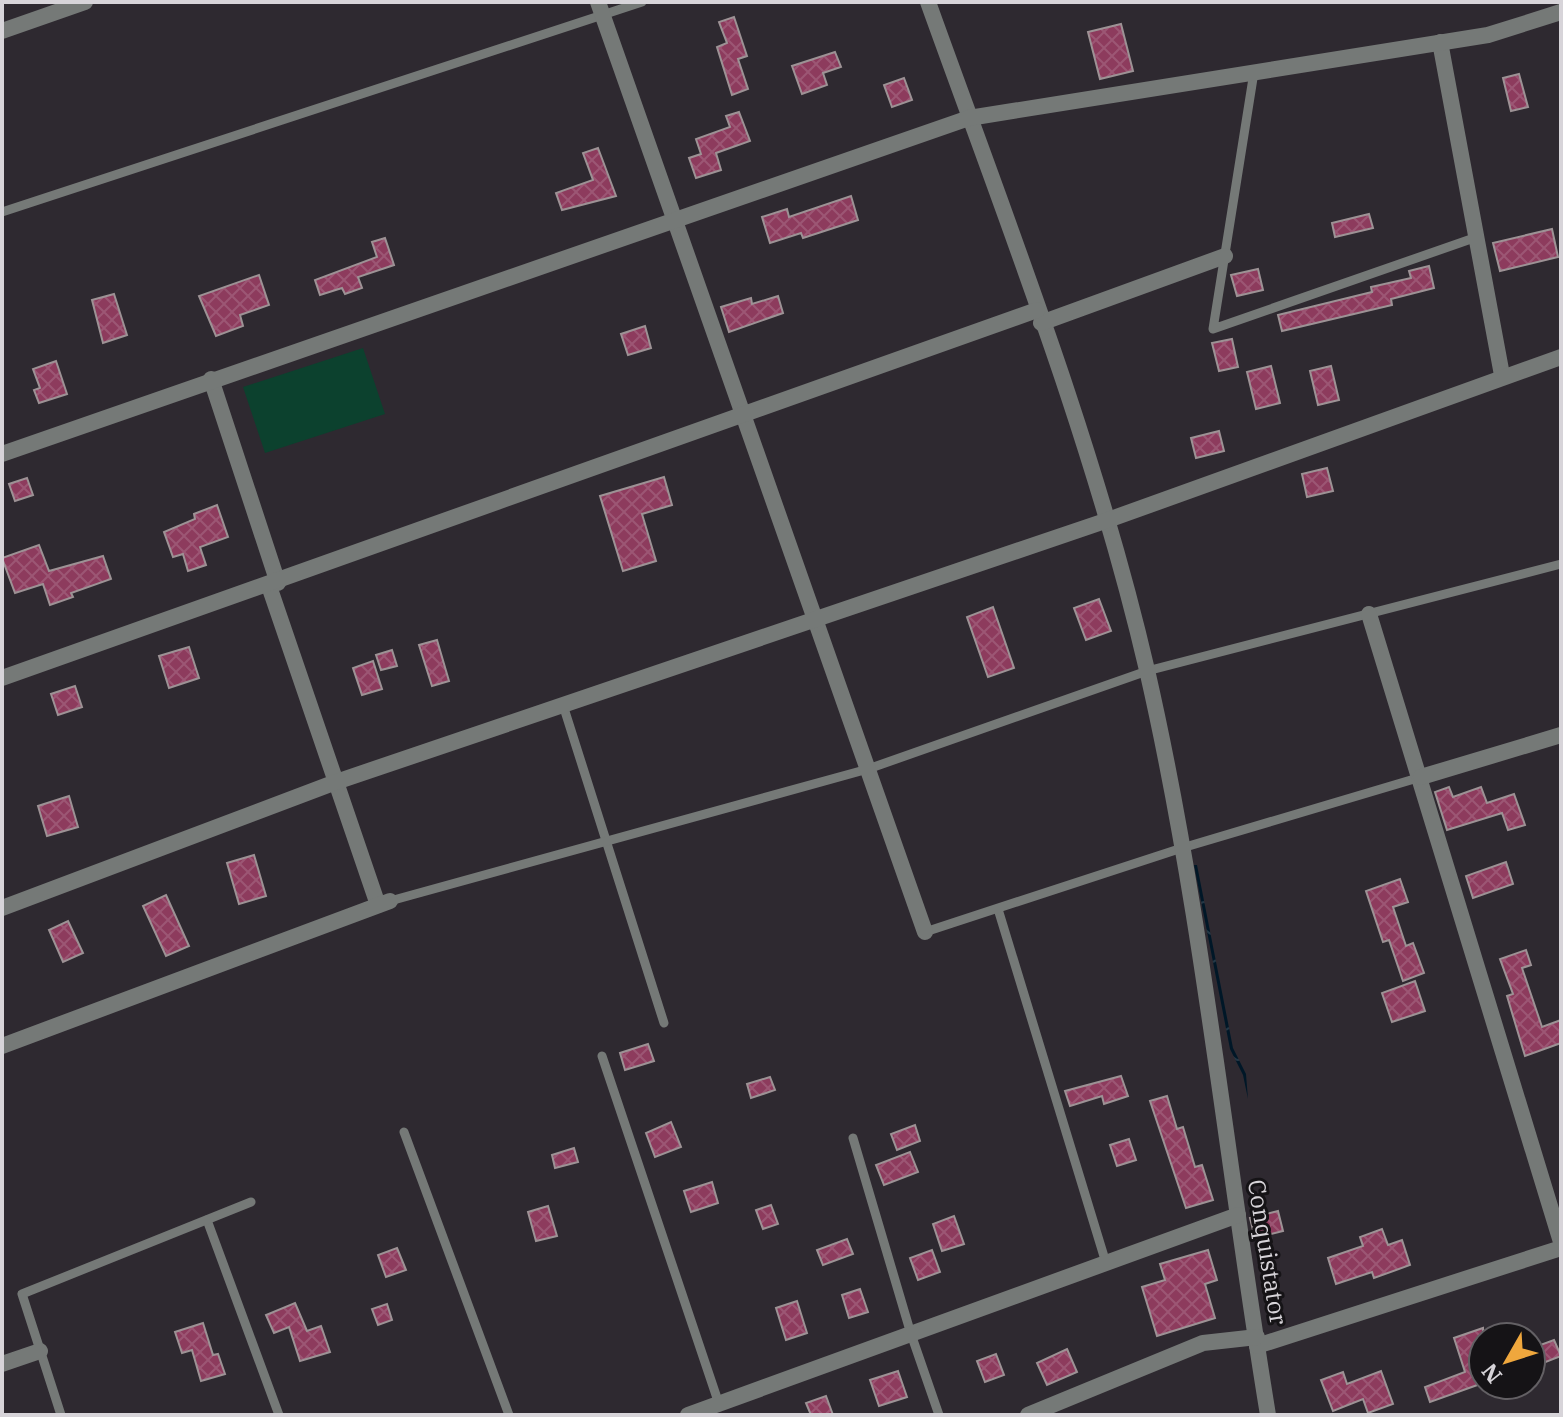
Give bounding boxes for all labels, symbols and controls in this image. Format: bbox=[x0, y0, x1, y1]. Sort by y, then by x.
street label: Conquistator bbox=[1241, 1177, 1295, 1327]
north arrow bbox=[1467, 1321, 1547, 1401]
text: N bbox=[1474, 1358, 1508, 1390]

